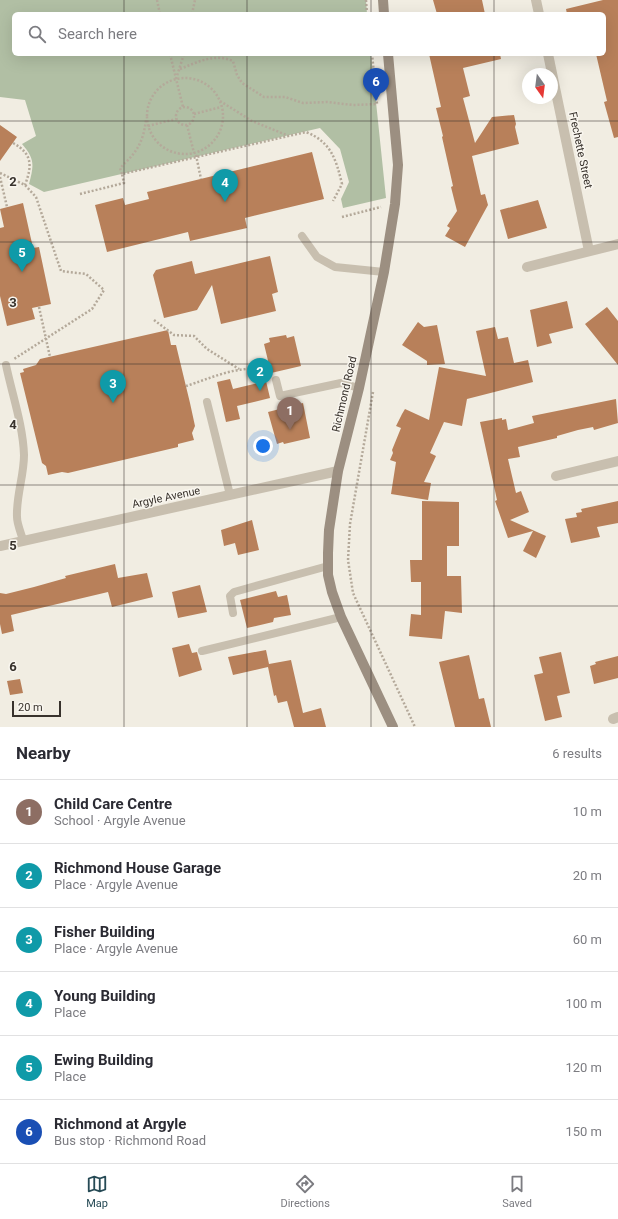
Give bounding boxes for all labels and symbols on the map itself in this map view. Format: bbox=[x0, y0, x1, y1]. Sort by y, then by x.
pin: 6 bbox=[363, 68, 389, 101]
north arrow bbox=[522, 68, 558, 104]
street label: Frechette Street bbox=[566, 111, 595, 190]
pin: 4 bbox=[212, 169, 238, 202]
text: 2 bbox=[9, 174, 17, 189]
pin: 5 bbox=[9, 239, 35, 272]
text: 3 bbox=[9, 295, 17, 310]
street label: Richmond Road bbox=[329, 355, 360, 433]
pin: 2 bbox=[247, 358, 273, 391]
pin: 3 bbox=[100, 370, 126, 403]
pin: 1 bbox=[277, 397, 303, 430]
text: 4 bbox=[9, 417, 17, 432]
your location bbox=[253, 436, 273, 456]
street label: Argyle Avenue bbox=[131, 484, 202, 511]
text: 5 bbox=[9, 538, 17, 553]
text: 6 bbox=[9, 659, 17, 674]
scale bar bbox=[12, 699, 61, 718]

